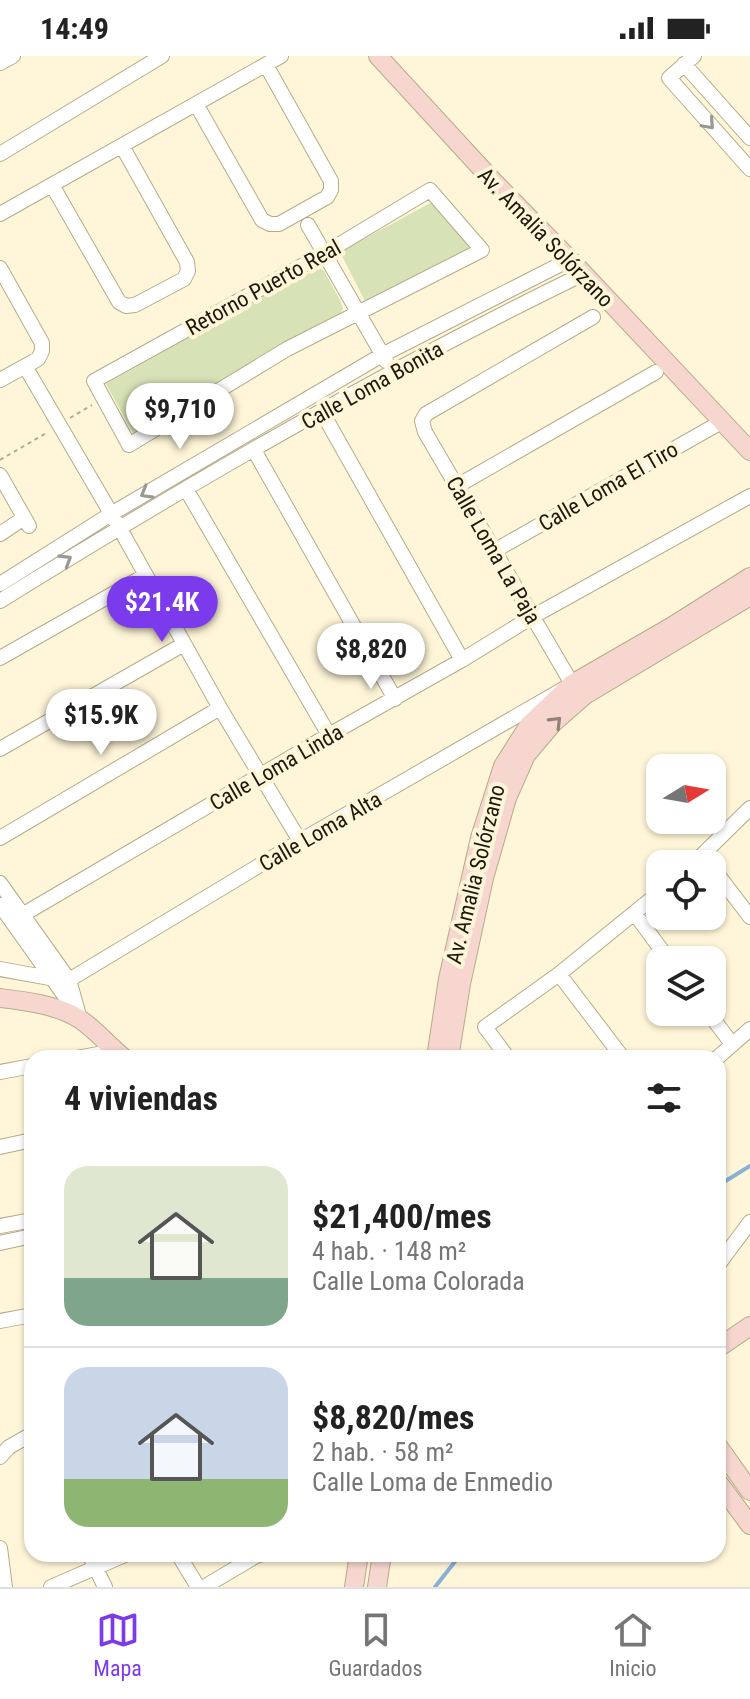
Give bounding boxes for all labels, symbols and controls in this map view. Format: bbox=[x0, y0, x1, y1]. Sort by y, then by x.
text: 14:49 bbox=[40, 11, 109, 46]
one-way arrow bbox=[700, 114, 714, 129]
street label: Av. Amalia Solórzano bbox=[473, 163, 618, 312]
street label: Retorno Puerto Real bbox=[181, 235, 345, 340]
street label: Calle Loma Bonita bbox=[297, 336, 447, 435]
pin: $9,710 bbox=[115, 383, 245, 451]
text: $9,710 bbox=[144, 394, 216, 424]
street label: Calle Loma El Tiro bbox=[534, 436, 682, 536]
street label: Calle Loma La Paja bbox=[441, 472, 546, 628]
one-way arrow bbox=[140, 483, 155, 499]
one-way arrow bbox=[57, 554, 72, 569]
pin: $21.4K bbox=[97, 576, 227, 644]
text: $21.4K bbox=[125, 587, 199, 617]
pin: $8,820 bbox=[306, 623, 436, 691]
text: $8,820 bbox=[335, 634, 407, 664]
pin: $15.9K bbox=[36, 689, 166, 757]
text: $15.9K bbox=[64, 700, 138, 730]
one-way arrow bbox=[547, 717, 561, 731]
street label: Calle Loma Linda bbox=[205, 719, 347, 816]
north arrow bbox=[646, 754, 726, 834]
map controls bbox=[646, 754, 726, 1026]
street label: Av. Amalia Solórzano bbox=[441, 782, 510, 966]
street label: Calle Loma Alta bbox=[255, 786, 386, 876]
button: locate bbox=[646, 850, 726, 930]
button: layers bbox=[646, 946, 726, 1026]
icon: filters bbox=[642, 1076, 686, 1120]
text: 4 viviendas bbox=[64, 1078, 218, 1118]
text: $21,400/mes bbox=[312, 1196, 492, 1236]
icon: home bbox=[128, 1198, 224, 1294]
text: 4 hab. · 148 m² bbox=[312, 1236, 466, 1266]
text: Calle Loma Colorada bbox=[312, 1266, 525, 1296]
text: $8,820/mes bbox=[312, 1397, 474, 1437]
icon: home bbox=[128, 1399, 224, 1495]
text: 2 hab. · 58 m² bbox=[312, 1437, 454, 1467]
text: Calle Loma de Enmedio bbox=[312, 1467, 553, 1497]
tab: Mapa bbox=[93, 1608, 142, 1681]
tab: Guardados bbox=[328, 1608, 423, 1681]
tab: Inicio bbox=[609, 1608, 657, 1681]

